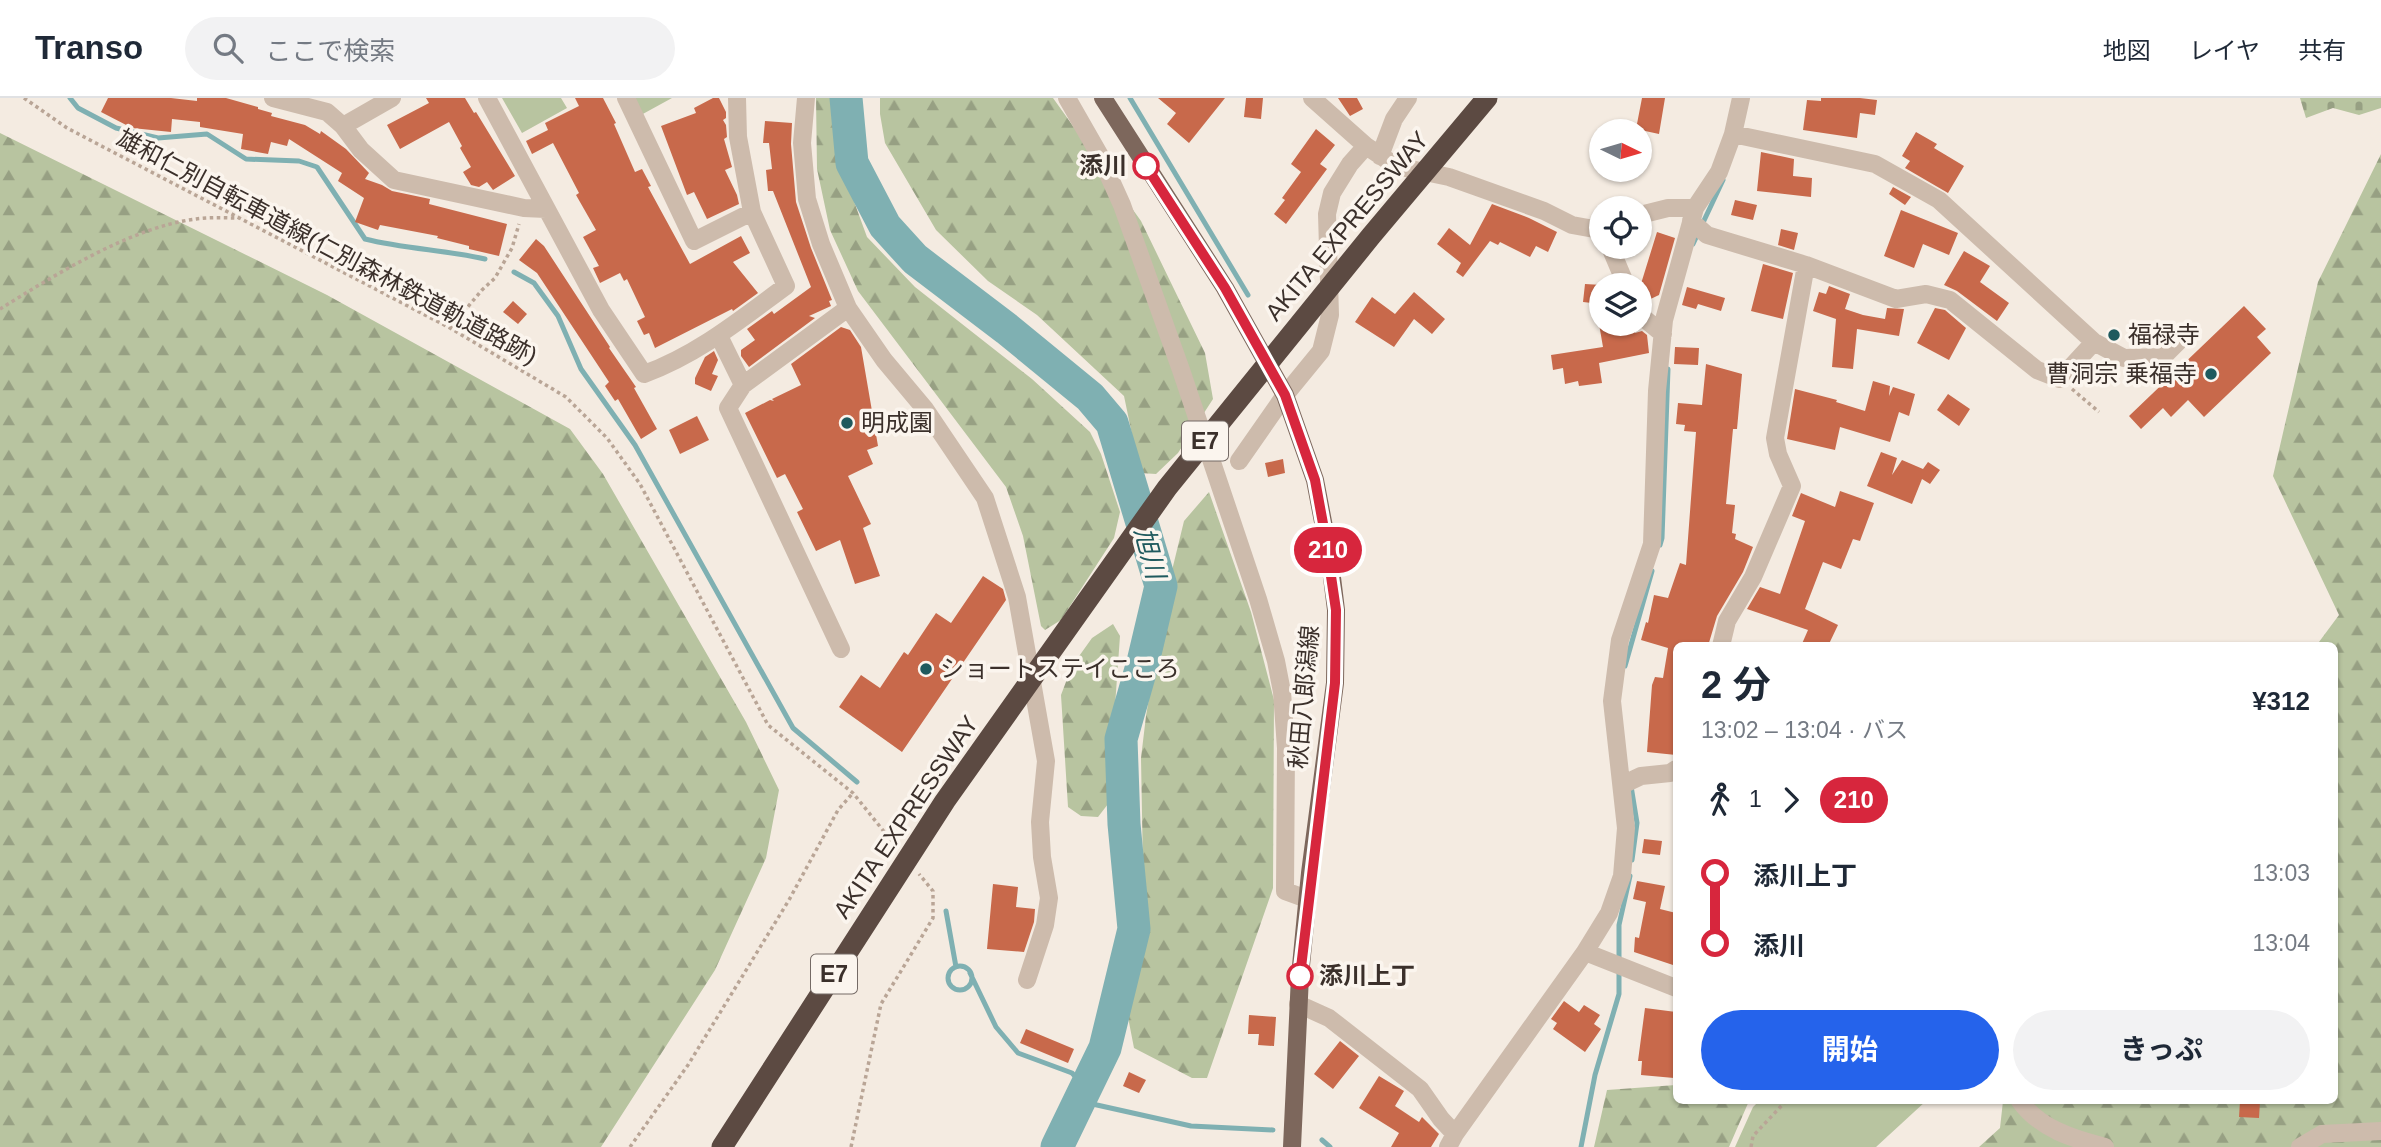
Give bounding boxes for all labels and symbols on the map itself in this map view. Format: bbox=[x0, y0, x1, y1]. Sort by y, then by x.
north arrow bbox=[1589, 119, 1652, 182]
street label: 雄和仁別自転車道線(仁別森林鉄道軌道路跡) bbox=[113, 124, 542, 369]
street label: AKITA EXPRESSWAY bbox=[1260, 126, 1434, 326]
place label: 添川 bbox=[1079, 152, 1127, 179]
marker: 添川 bbox=[1133, 153, 1159, 179]
place label: 福禄寺 bbox=[2128, 321, 2200, 348]
marker: 福禄寺 bbox=[2106, 327, 2122, 343]
place label: 曹洞宗 乗福寺 bbox=[2046, 360, 2197, 387]
marker: 曹洞宗 乗福寺 bbox=[2203, 366, 2219, 382]
place label: 明成園 bbox=[861, 409, 933, 436]
marker: 明成園 bbox=[839, 415, 855, 431]
road number: E7 bbox=[1182, 422, 1228, 460]
water label: 旭川 bbox=[1129, 524, 1172, 585]
line badge: 210 bbox=[1288, 527, 1368, 573]
street label: 秋田八郎潟線 bbox=[1284, 624, 1323, 770]
place label: ショートステイこころ bbox=[940, 655, 1180, 682]
marker: ショートステイこころ bbox=[918, 661, 934, 677]
street label: AKITA EXPRESSWAY bbox=[828, 710, 983, 923]
road number: E7 bbox=[811, 954, 857, 994]
place label: 添川上丁 bbox=[1319, 962, 1415, 989]
marker: 添川上丁 bbox=[1287, 963, 1313, 989]

